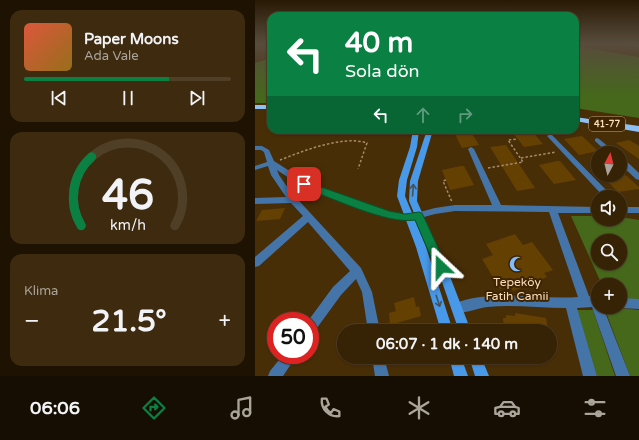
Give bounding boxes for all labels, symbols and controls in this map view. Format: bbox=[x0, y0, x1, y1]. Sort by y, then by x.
text: 40 m bbox=[345, 26, 413, 60]
icon: left bbox=[279, 28, 331, 80]
text: Paper Moons bbox=[84, 30, 179, 48]
text: Ada Vale bbox=[84, 48, 139, 64]
text: Sola dön bbox=[345, 60, 420, 82]
icon: previous bbox=[48, 87, 70, 109]
icon: pause bbox=[117, 87, 139, 109]
icon: next bbox=[186, 87, 208, 109]
icon: left bbox=[370, 104, 392, 126]
icon: ahead bbox=[412, 104, 434, 126]
icon: right bbox=[454, 104, 476, 126]
road number: 41-77 bbox=[589, 117, 625, 131]
north arrow bbox=[591, 146, 627, 182]
map controls bbox=[591, 146, 627, 314]
pin bbox=[287, 167, 321, 201]
text: 46 bbox=[101, 171, 154, 221]
icon: arrive bbox=[293, 173, 315, 195]
one-way arrow bbox=[410, 184, 417, 197]
button: sound bbox=[591, 190, 627, 226]
text: km/h bbox=[110, 217, 145, 234]
button: search bbox=[591, 234, 627, 270]
position arrow bbox=[420, 246, 462, 288]
mosque icon: Tepeköy Fatih Camii bbox=[508, 255, 526, 273]
place label: Tepeköy Fatih Camii bbox=[485, 275, 549, 303]
button: + bbox=[591, 278, 627, 314]
text: Klima bbox=[24, 283, 58, 299]
one-way arrow bbox=[435, 294, 442, 307]
text: 21.5° bbox=[92, 303, 167, 340]
text: − bbox=[24, 308, 40, 334]
text: + bbox=[219, 308, 231, 334]
speed limit sign: 50 bbox=[267, 312, 319, 364]
text: 06:07 · 1 dk · 140 m bbox=[376, 335, 518, 353]
icon: directions bbox=[140, 394, 168, 422]
icon: music bbox=[228, 394, 256, 422]
icon: phone bbox=[316, 394, 344, 422]
icon: climate bbox=[405, 394, 433, 422]
icon: car bbox=[493, 394, 521, 422]
icon: filters bbox=[581, 394, 609, 422]
text: 06:06 bbox=[30, 397, 80, 419]

